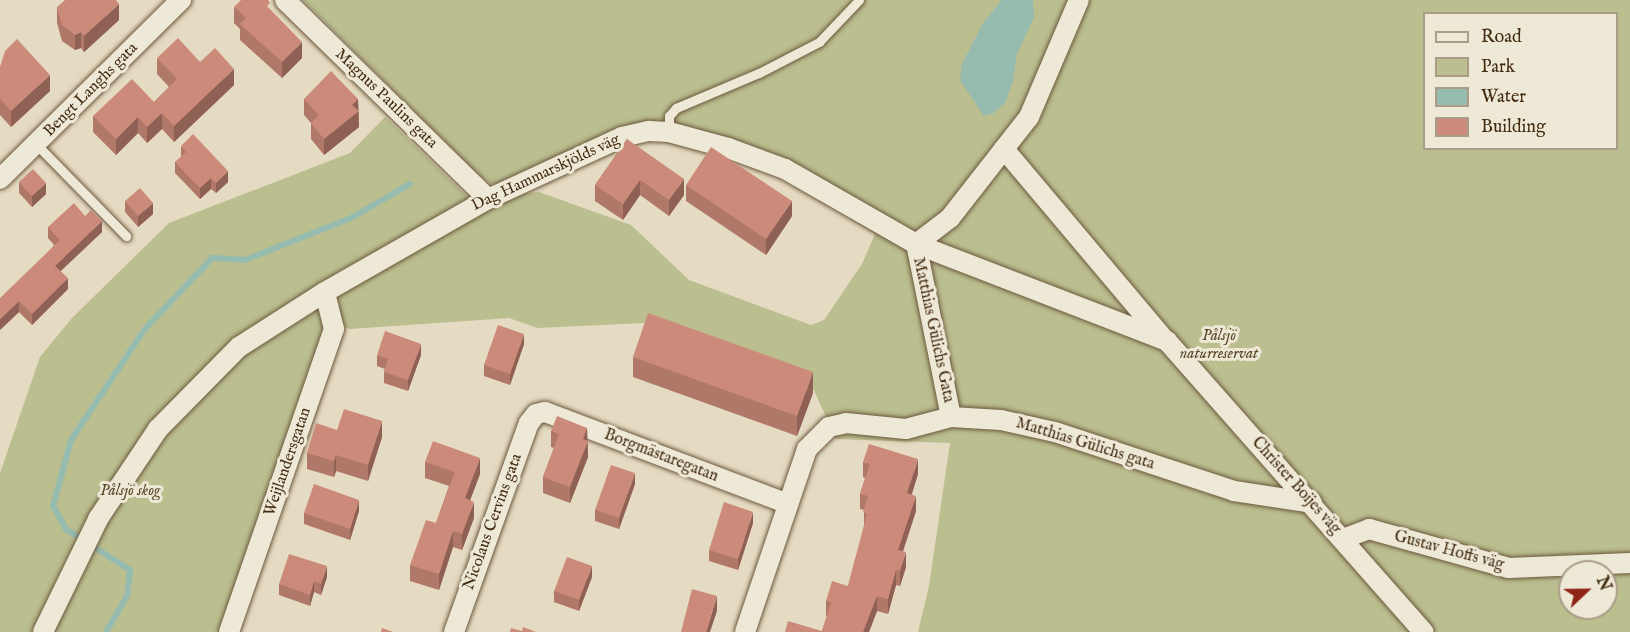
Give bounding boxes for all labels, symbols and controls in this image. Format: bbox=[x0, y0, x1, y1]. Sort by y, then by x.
legend bbox=[1423, 12, 1618, 150]
text: Road bbox=[1481, 26, 1522, 49]
street label: Bengt Langhs gata bbox=[40, 39, 142, 141]
street label: Magnus Paulins gata bbox=[331, 45, 441, 153]
text: Park bbox=[1481, 56, 1515, 79]
text: Water bbox=[1481, 86, 1526, 109]
text: Building bbox=[1481, 116, 1546, 139]
street label: Dag Hammarskjölds väg bbox=[469, 130, 623, 216]
street label: Matthias Gülichs Gata bbox=[908, 256, 958, 404]
park label: Pålsjö naturreservat bbox=[1180, 326, 1258, 364]
street label: Weijlandersgatan bbox=[260, 405, 316, 519]
street label: Matthias Gülichs gata bbox=[1013, 414, 1157, 474]
street label: Borgmästaregatan bbox=[601, 425, 721, 487]
street label: Christer Boijes väg bbox=[1247, 433, 1345, 539]
street label: Nicolaus Cervins gata bbox=[459, 451, 527, 593]
park label: Pålsjö skog bbox=[100, 481, 160, 501]
street label: Gustav Hoffs väg bbox=[1392, 527, 1506, 575]
north arrow bbox=[1558, 560, 1618, 620]
text: N bbox=[1591, 574, 1615, 594]

